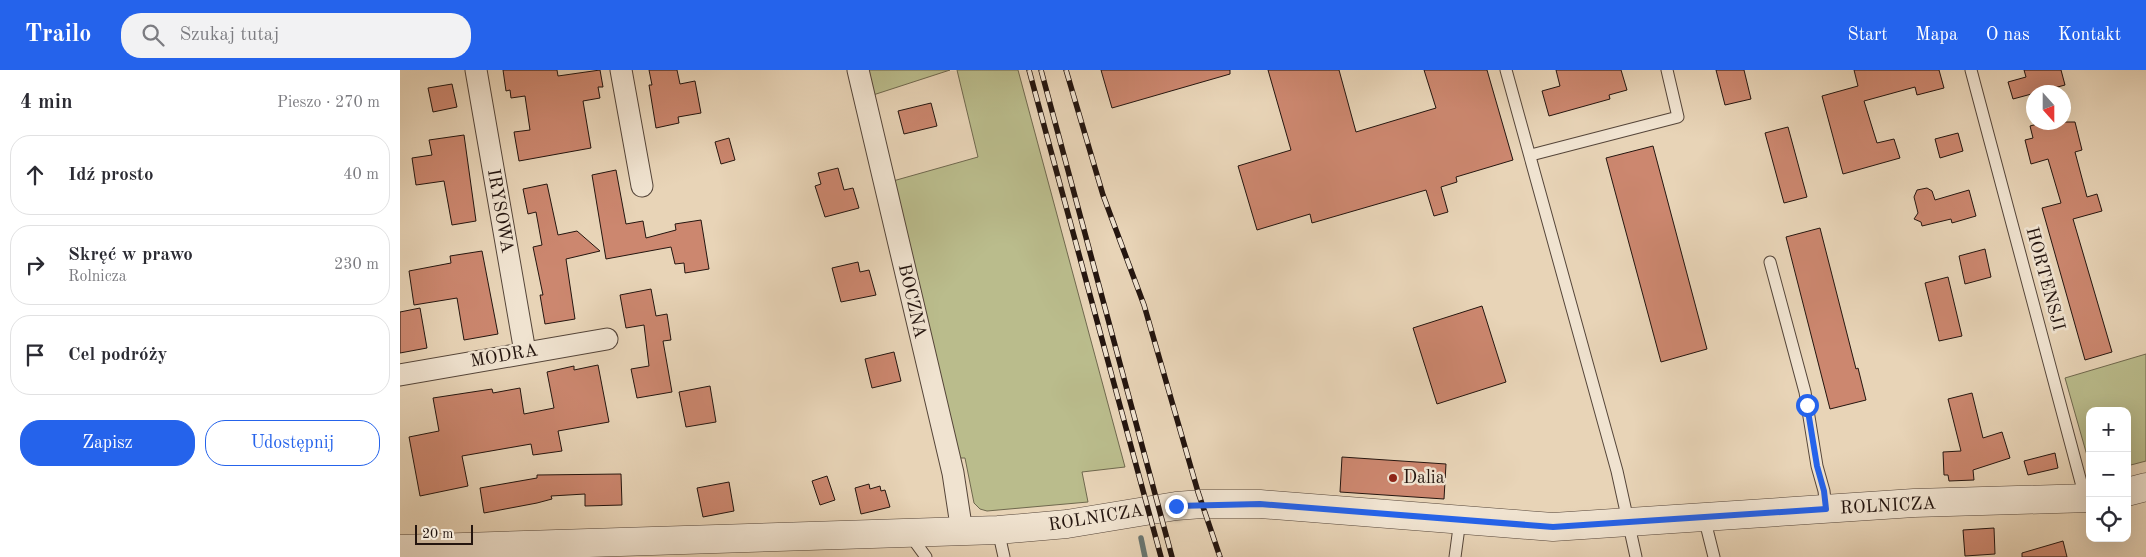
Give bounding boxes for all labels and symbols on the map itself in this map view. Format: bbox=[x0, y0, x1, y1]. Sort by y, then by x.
north arrow bbox=[2026, 85, 2071, 130]
street label: IRYSOWA bbox=[484, 168, 516, 255]
street label: HORTENSJI bbox=[2022, 225, 2068, 333]
street label: BOCZNA bbox=[895, 262, 929, 340]
street label: MODRA bbox=[469, 341, 539, 371]
route start bbox=[1796, 394, 1819, 417]
place label: Dalia bbox=[1403, 469, 1445, 487]
marker: Dalia bbox=[1387, 472, 1399, 484]
street label: ROLNICZA bbox=[1840, 494, 1937, 518]
route end bbox=[1165, 495, 1188, 518]
street label: ROLNICZA bbox=[1047, 502, 1145, 534]
scale bar bbox=[415, 522, 472, 545]

